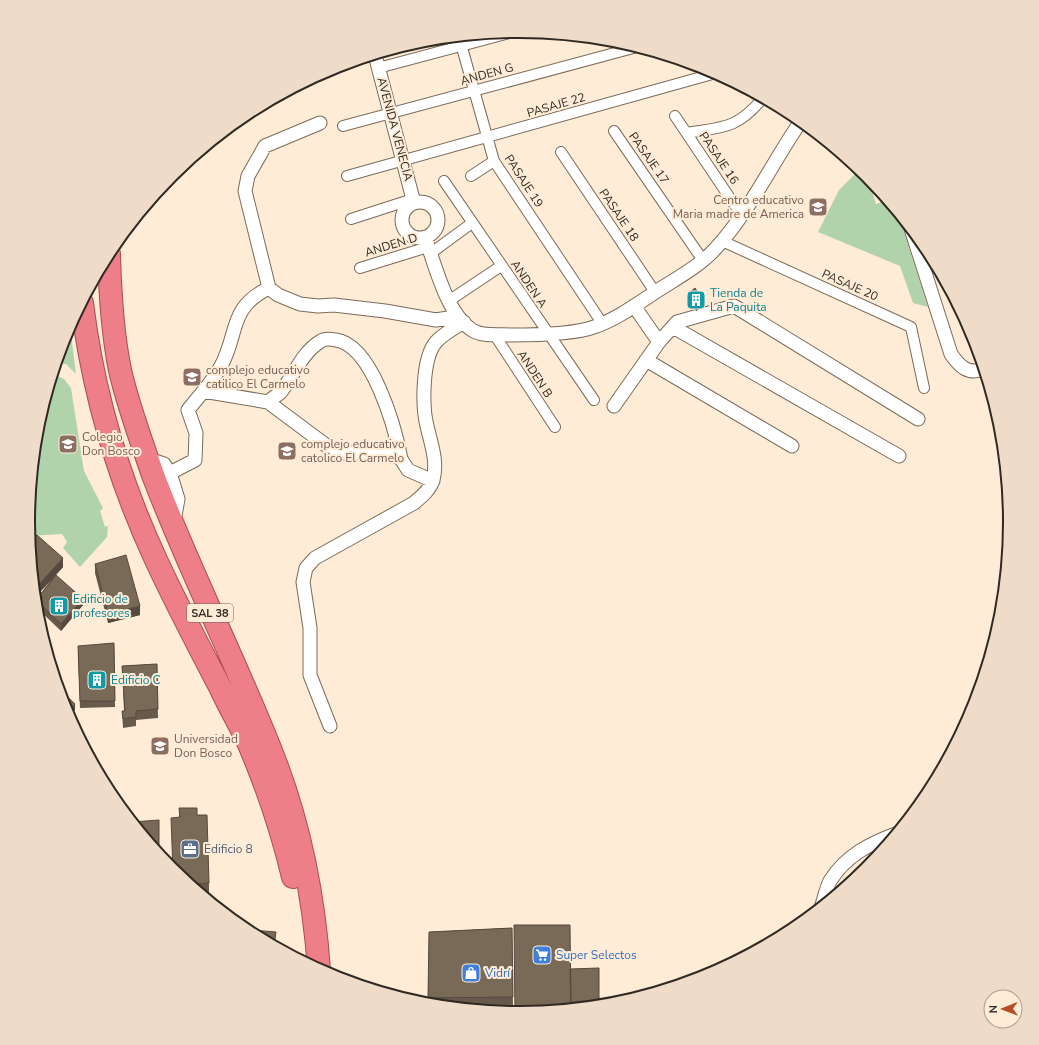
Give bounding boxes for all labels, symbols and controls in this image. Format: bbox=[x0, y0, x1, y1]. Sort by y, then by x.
street label: ANDEN G bbox=[459, 59, 515, 89]
street label: AVENIDA VENECIA bbox=[373, 75, 417, 183]
street label: PASAJE 22 bbox=[525, 89, 587, 121]
street label: PASAJE 17 bbox=[625, 129, 673, 187]
street label: PASAJE 16 bbox=[696, 129, 742, 187]
street label: PASAJE 19 bbox=[501, 151, 547, 211]
street label: PASAJE 18 bbox=[596, 186, 642, 244]
place label: Centro educativo Maria madre de America bbox=[673, 192, 804, 222]
school or university icon: Centro educativo Maria madre de America bbox=[807, 196, 829, 218]
street label: ANDEN D bbox=[363, 229, 419, 261]
street label: ANDEN A bbox=[507, 257, 551, 311]
street label: PASAJE 20 bbox=[819, 265, 881, 305]
place label: Tienda de La Paquita bbox=[710, 285, 767, 315]
building icon: Tienda de La Paquita bbox=[685, 289, 707, 311]
street label: ANDEN B bbox=[514, 347, 556, 401]
place label: complejo educativo catilico El Carmelo bbox=[206, 362, 310, 392]
school or university icon: complejo educativo catilico El Carmelo bbox=[181, 366, 203, 388]
place label: Colegio Don Bosco bbox=[82, 429, 140, 459]
school or university icon: Colegio Don Bosco bbox=[57, 433, 79, 455]
place label: complejo educativo catolico El Carmelo bbox=[301, 436, 405, 466]
school or university icon: complejo educativo catolico El Carmelo bbox=[276, 440, 298, 462]
place label: Edificio de profesores bbox=[73, 591, 130, 621]
building icon: Edificio de profesores bbox=[48, 595, 70, 617]
road number: SAL 38 bbox=[187, 604, 233, 622]
building icon: Edificio C bbox=[86, 669, 108, 691]
place label: Edificio C bbox=[111, 672, 161, 688]
place label: Universidad Don Bosco bbox=[174, 731, 238, 761]
school or university icon: Universidad Don Bosco bbox=[149, 735, 171, 757]
office icon: Edificio 8 bbox=[179, 838, 201, 860]
place label: Edificio 8 bbox=[204, 841, 253, 857]
supermarket icon: Super Selectos bbox=[531, 944, 553, 966]
place label: Super Selectos bbox=[556, 947, 637, 963]
shop icon: Vidrí bbox=[460, 962, 482, 984]
place label: Vidrí bbox=[484, 965, 511, 981]
north arrow bbox=[983, 989, 1023, 1029]
text: N bbox=[986, 1005, 1001, 1013]

